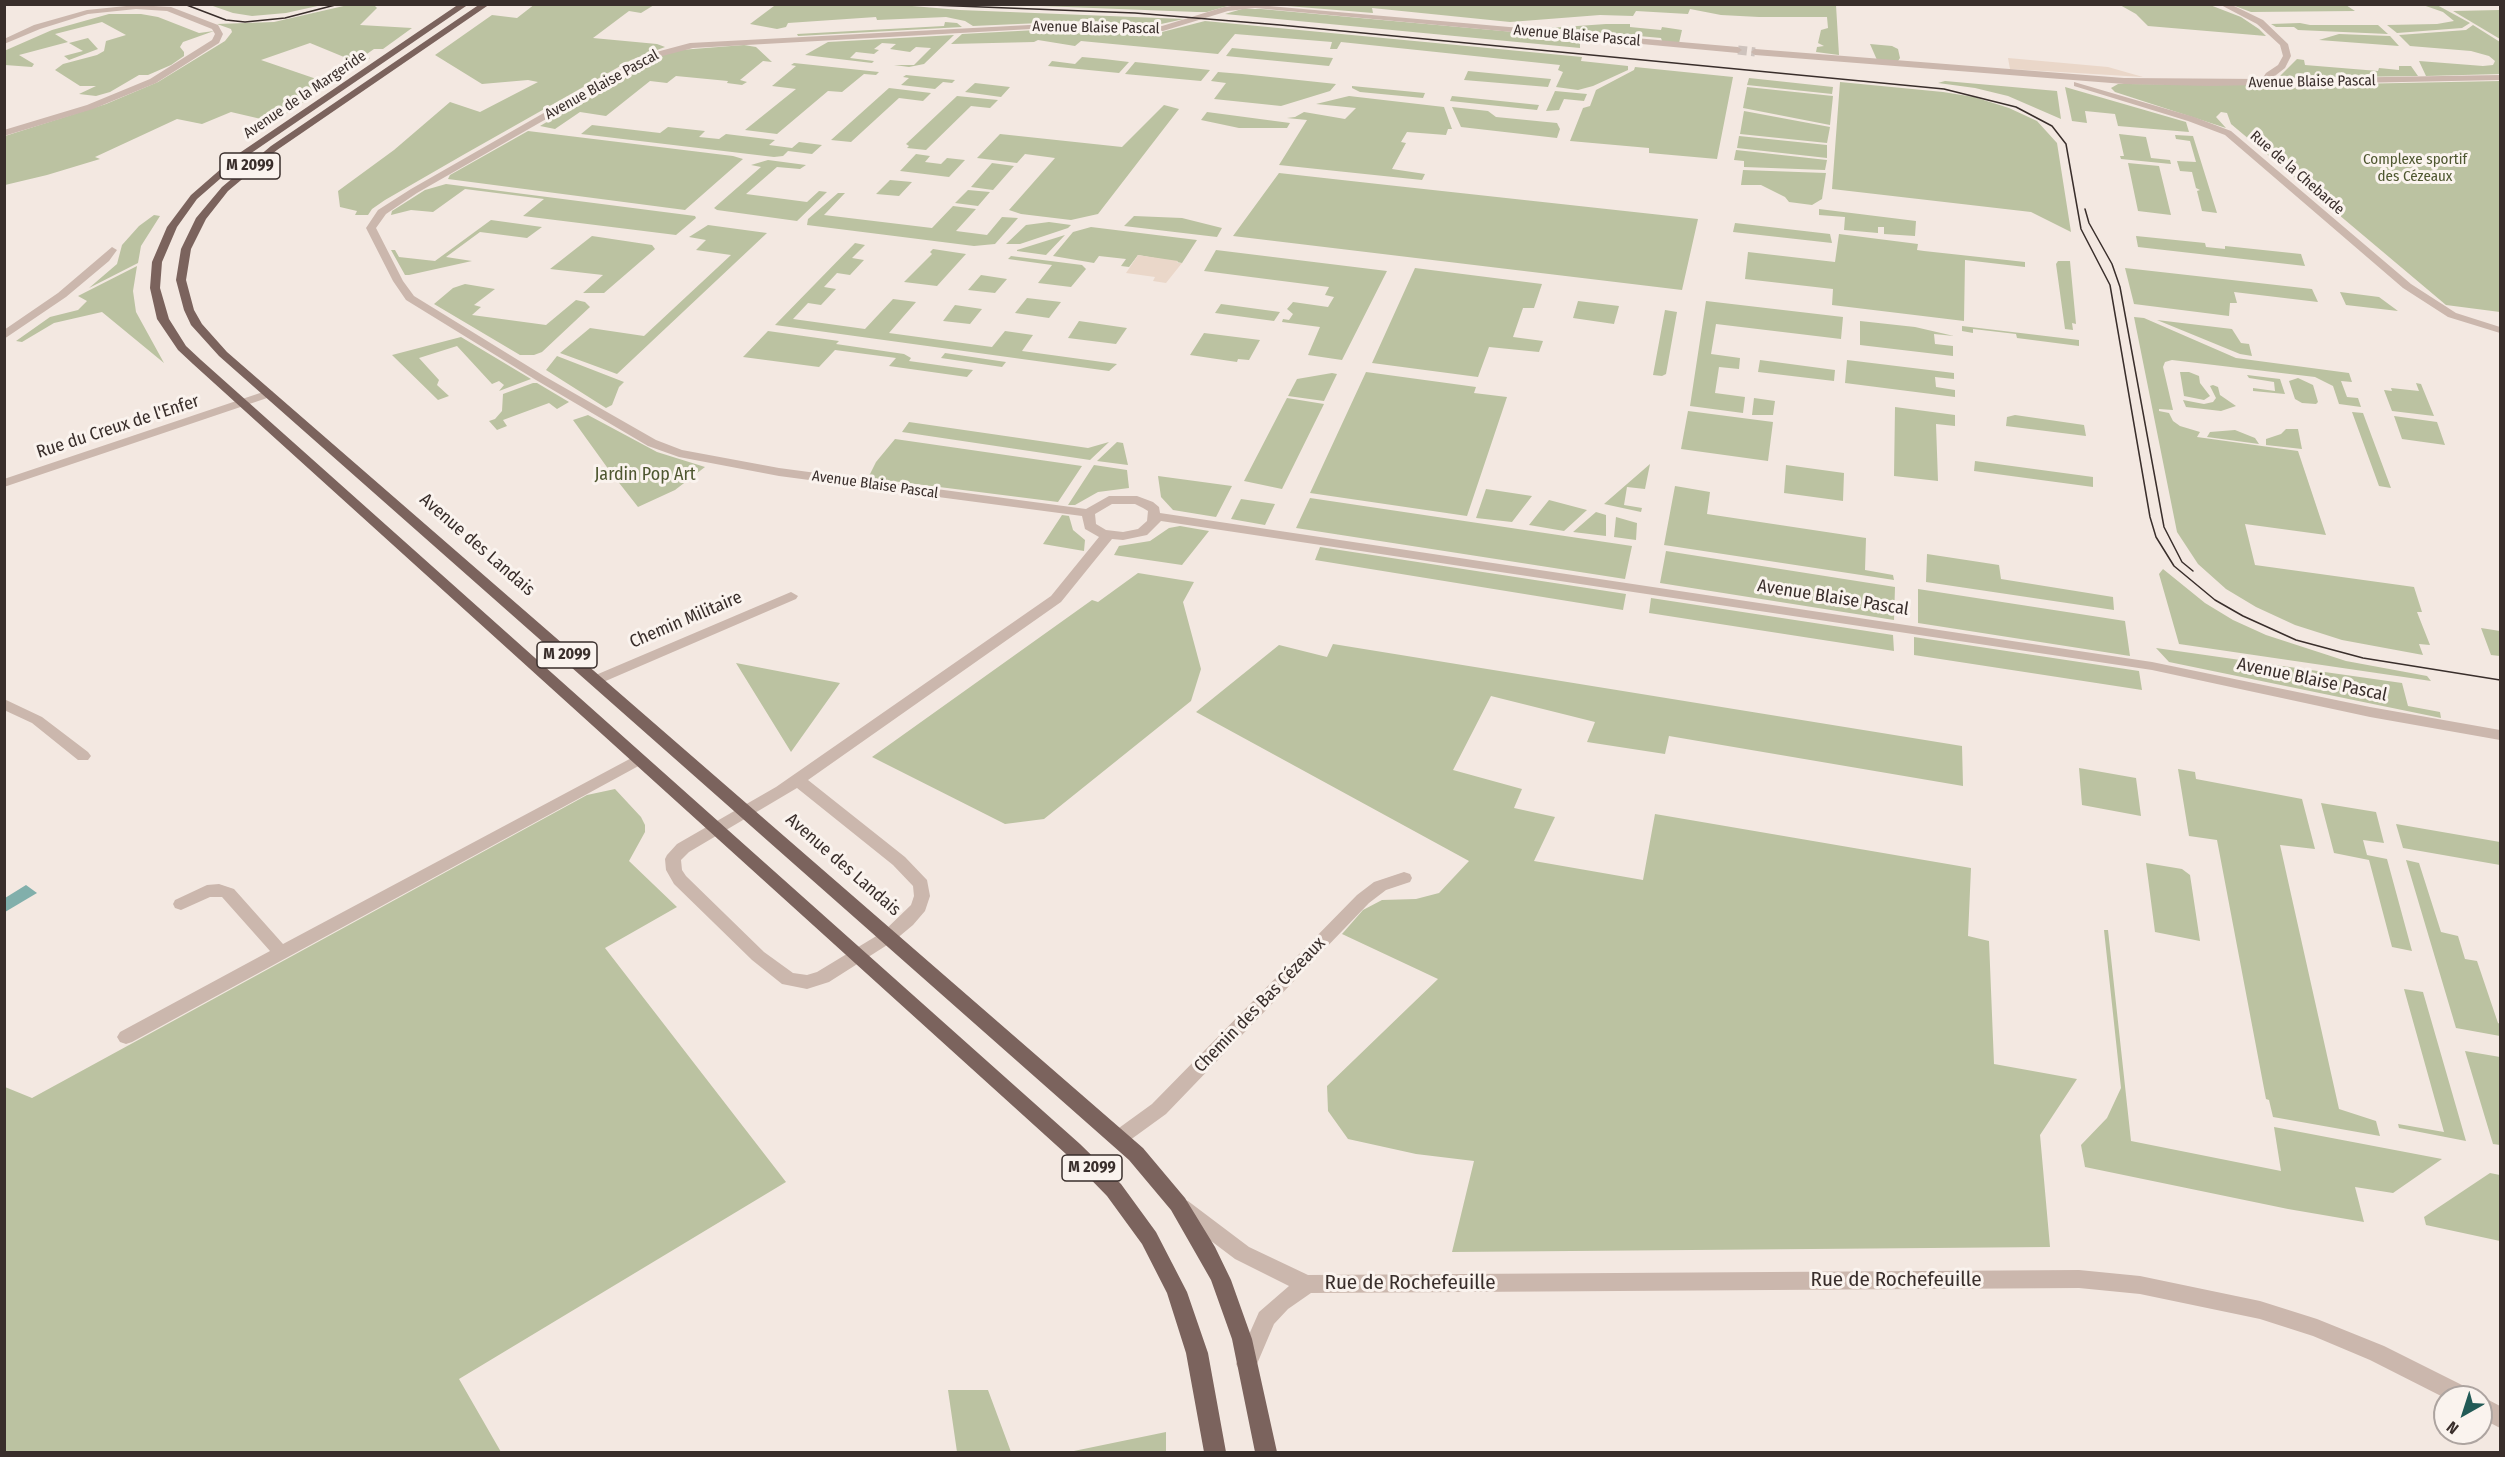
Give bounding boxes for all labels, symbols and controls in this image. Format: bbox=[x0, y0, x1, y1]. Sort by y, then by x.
street label: Avenue Blaise Pascal bbox=[1032, 18, 1160, 38]
street label: Avenue Blaise Pascal bbox=[1513, 21, 1641, 51]
street label: Avenue Blaise Pascal bbox=[542, 46, 662, 124]
street label: Avenue de la Margeride bbox=[240, 47, 370, 143]
street label: Avenue Blaise Pascal bbox=[2248, 72, 2376, 92]
street label: Rue de la Chebarde bbox=[2246, 127, 2348, 219]
park label: Complexe sportif des Cézeaux bbox=[2363, 151, 2467, 186]
road number: M 2099 bbox=[220, 153, 280, 179]
street label: Rue du Creux de l'Enfer bbox=[34, 390, 202, 464]
park label: Jardin Pop Art bbox=[594, 464, 696, 486]
street label: Avenue Blaise Pascal bbox=[811, 467, 939, 503]
street label: Avenue des Landais bbox=[415, 489, 539, 601]
street label: Avenue Blaise Pascal bbox=[1756, 575, 1910, 621]
street label: Chemin Militaire bbox=[627, 587, 745, 653]
road number: M 2099 bbox=[537, 642, 597, 668]
street label: Avenue Blaise Pascal bbox=[2235, 654, 2389, 706]
street label: Avenue des Landais bbox=[781, 809, 905, 921]
street label: Chemin des Bas Cézeaux bbox=[1190, 933, 1330, 1077]
road number: M 2099 bbox=[1062, 1155, 1122, 1181]
street label: Rue de Rochefeuille bbox=[1810, 1267, 1982, 1293]
street label: Rue de Rochefeuille bbox=[1324, 1270, 1496, 1296]
north arrow bbox=[2433, 1385, 2493, 1445]
text: N bbox=[2443, 1417, 2462, 1438]

